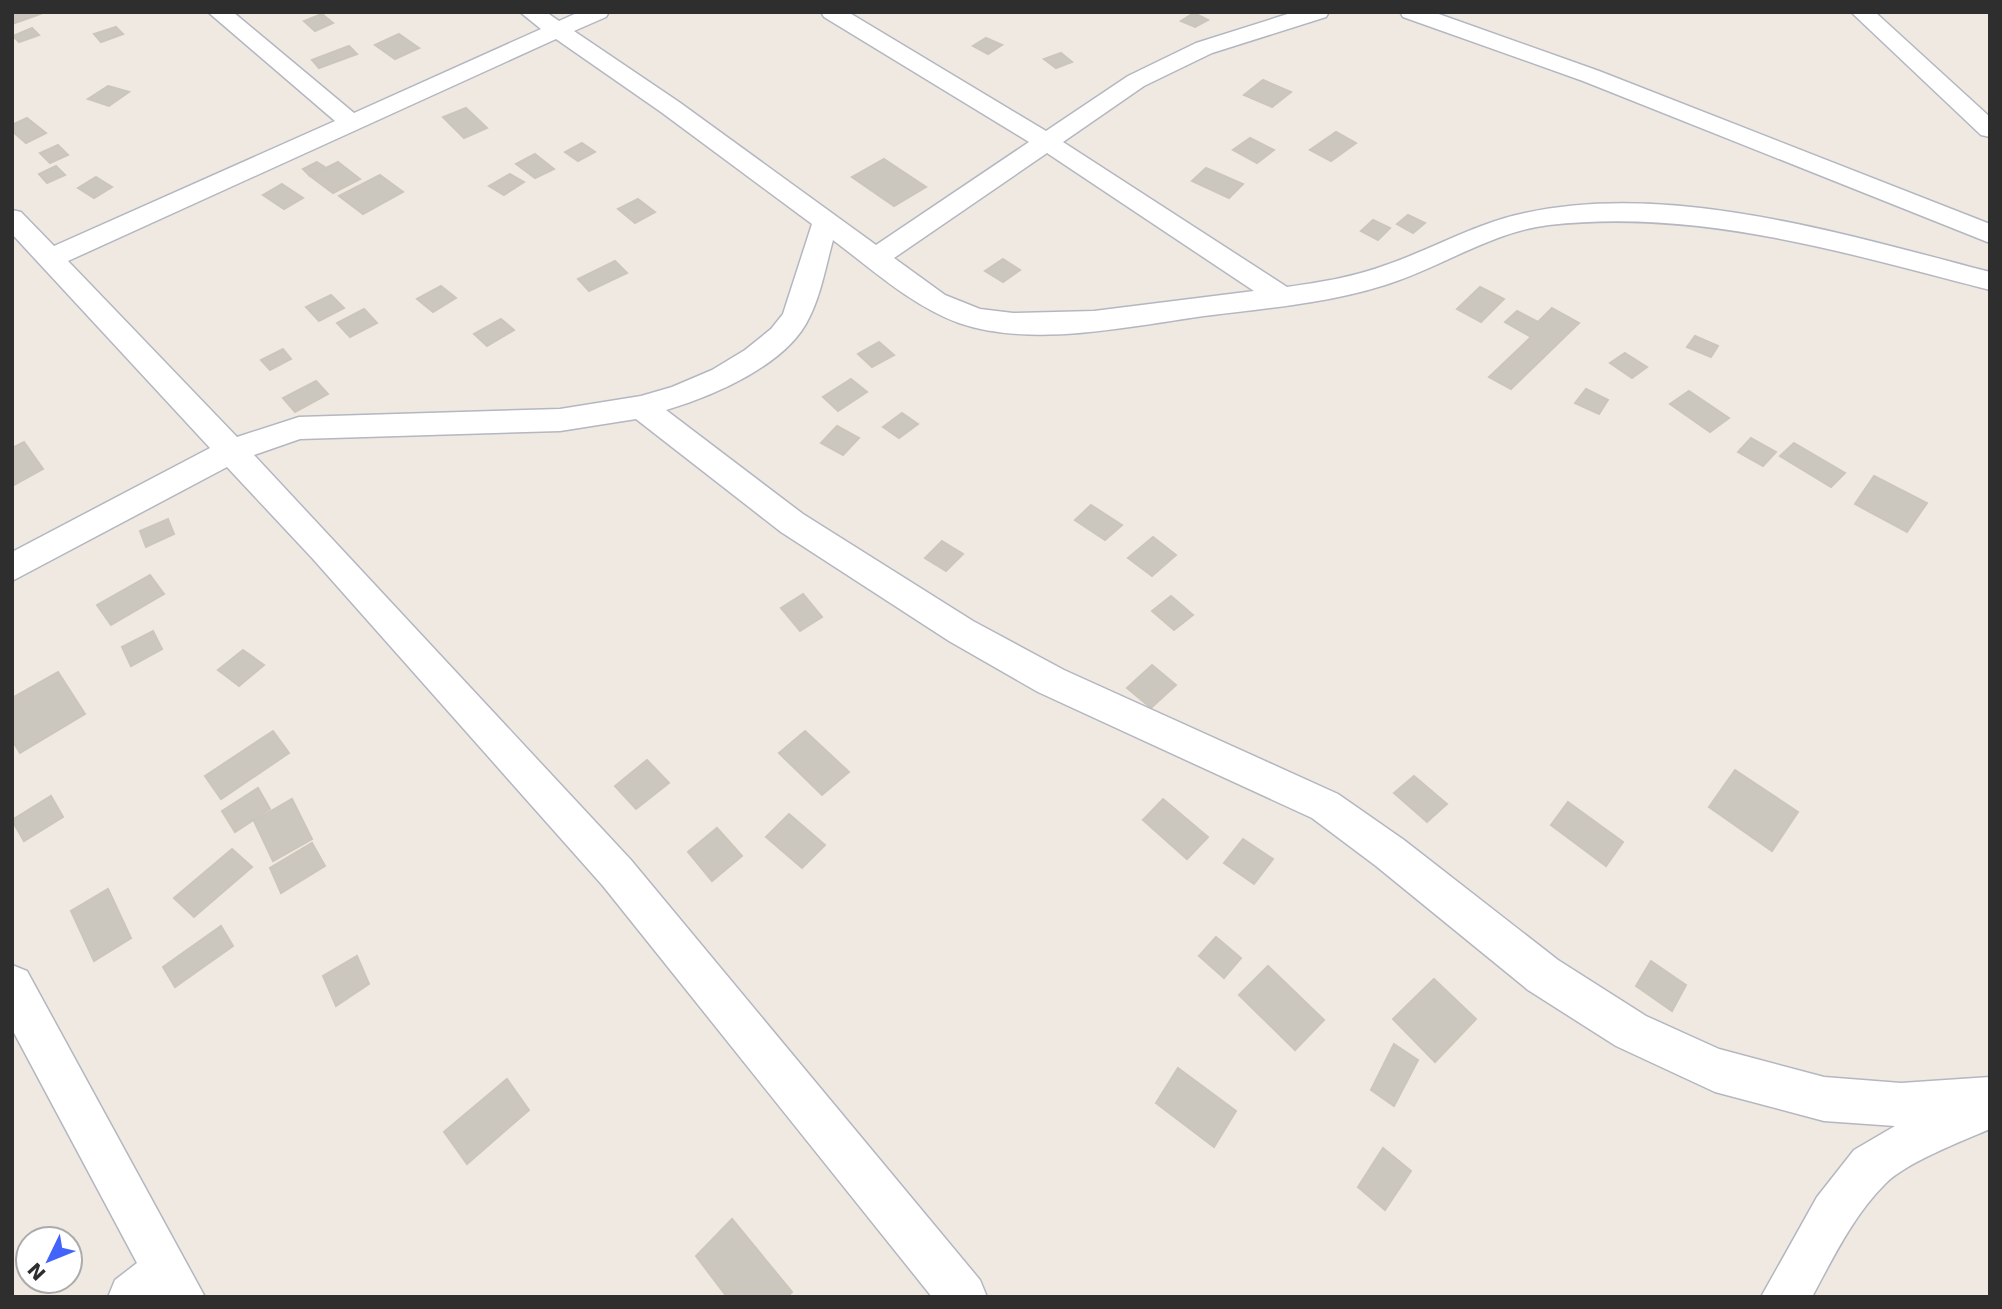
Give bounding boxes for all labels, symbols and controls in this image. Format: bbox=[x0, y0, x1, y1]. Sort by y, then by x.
north arrow bbox=[14, 1225, 84, 1295]
text: N bbox=[23, 1258, 50, 1285]

